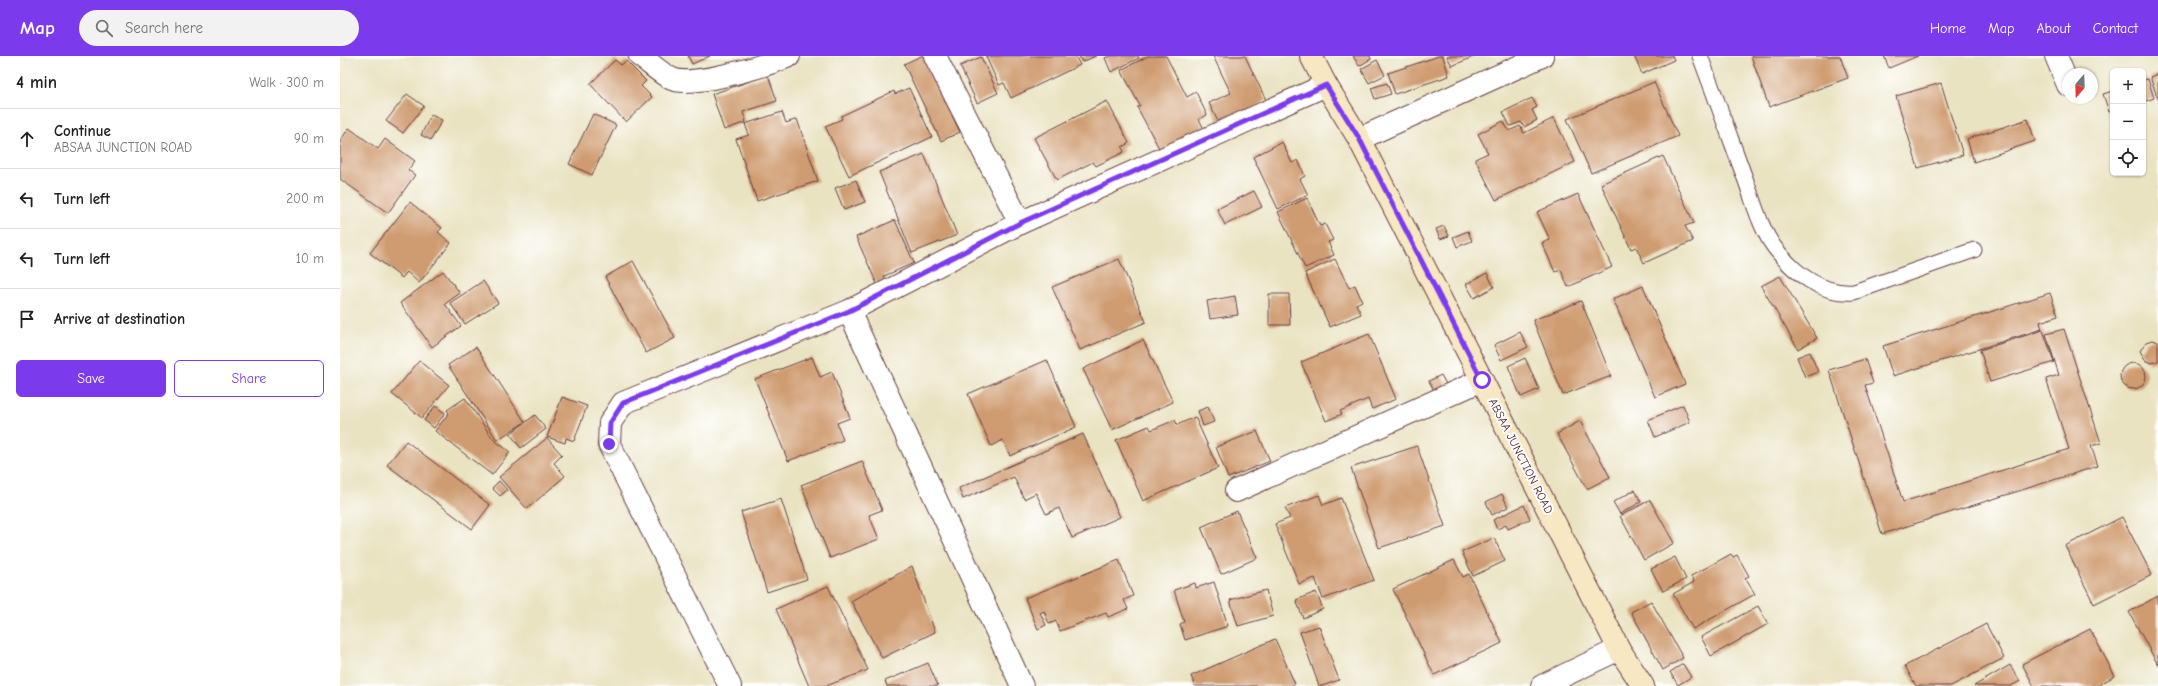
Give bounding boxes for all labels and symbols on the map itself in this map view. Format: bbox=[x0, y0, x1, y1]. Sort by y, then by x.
north arrow bbox=[2062, 68, 2098, 104]
route start bbox=[1473, 371, 1491, 389]
street label: ABSAA JUNCTION ROAD bbox=[1486, 396, 1556, 516]
route end bbox=[600, 435, 618, 453]

